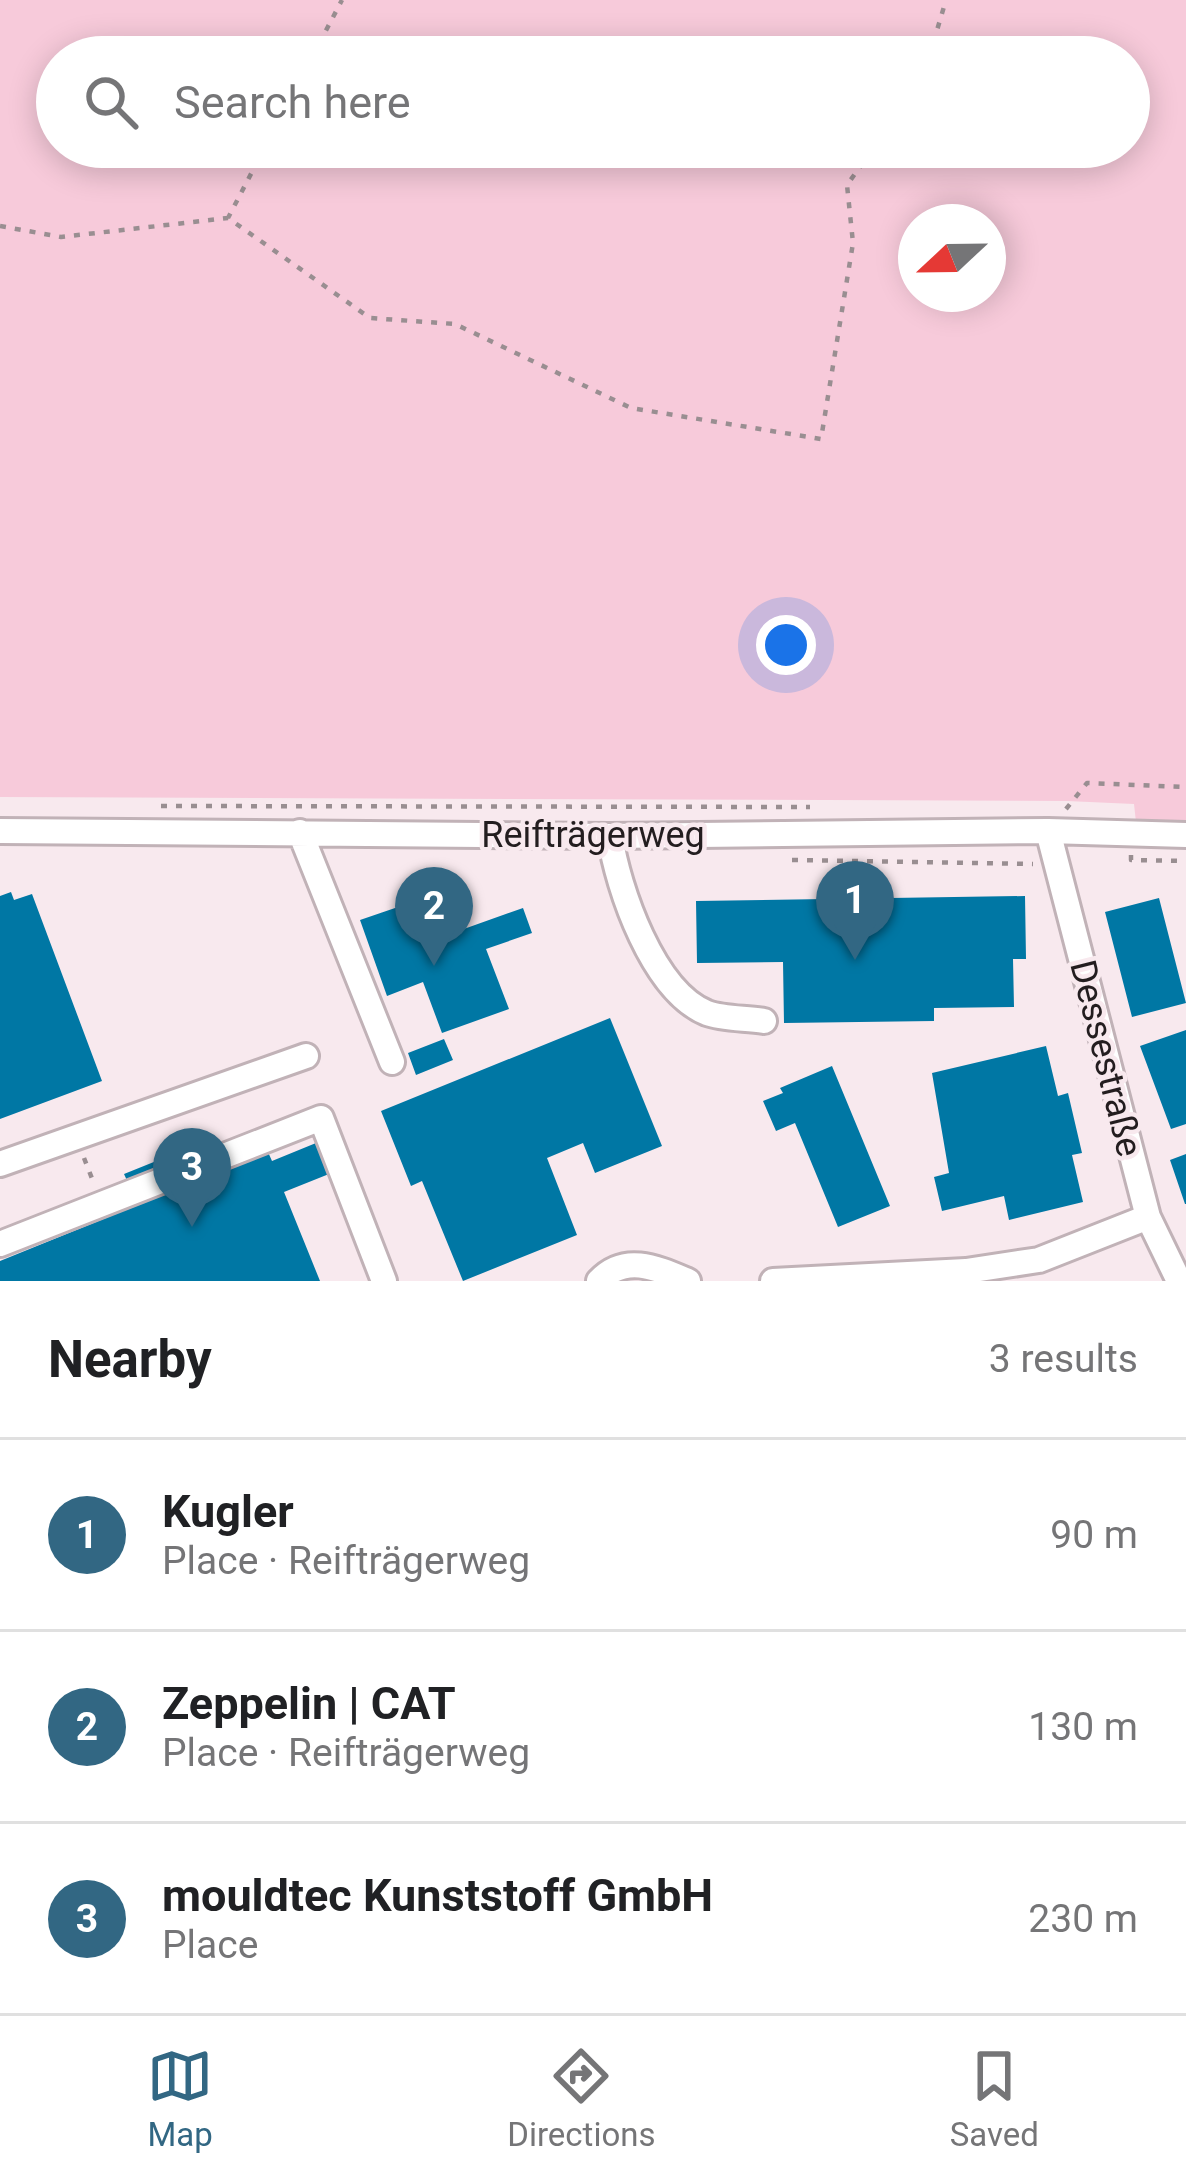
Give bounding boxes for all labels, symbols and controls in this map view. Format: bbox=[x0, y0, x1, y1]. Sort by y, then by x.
search box bbox=[36, 36, 1150, 168]
icon: search bbox=[78, 69, 144, 135]
text: Search here bbox=[174, 76, 411, 129]
north arrow bbox=[898, 204, 1006, 312]
your location bbox=[756, 615, 816, 675]
street label: Reifträgerweg bbox=[481, 814, 705, 856]
pin: 1 bbox=[816, 861, 894, 960]
pin: 2 bbox=[395, 867, 473, 966]
street label: Dessestraße bbox=[1061, 956, 1151, 1161]
pin: 3 bbox=[153, 1128, 231, 1227]
text: Nearby bbox=[48, 1330, 212, 1389]
text: 3 results bbox=[989, 1336, 1138, 1382]
text: Kugler bbox=[162, 1485, 294, 1538]
text: 1 bbox=[76, 1512, 98, 1558]
text: 90 m bbox=[1050, 1512, 1138, 1558]
text: Place · Reifträgerweg bbox=[162, 1538, 530, 1584]
text: Zeppelin | CAT bbox=[162, 1677, 456, 1730]
text: 2 bbox=[76, 1704, 98, 1750]
text: 130 m bbox=[1028, 1704, 1138, 1750]
text: Place · Reifträgerweg bbox=[162, 1730, 530, 1776]
text: mouldtec Kunststoff GmbH bbox=[162, 1869, 713, 1922]
text: 3 bbox=[76, 1896, 98, 1942]
text: 230 m bbox=[1028, 1896, 1138, 1942]
text: Place bbox=[162, 1922, 258, 1968]
tab: Map bbox=[147, 2043, 213, 2154]
tab: Directions bbox=[507, 2043, 656, 2154]
tab: Saved bbox=[950, 2043, 1039, 2154]

